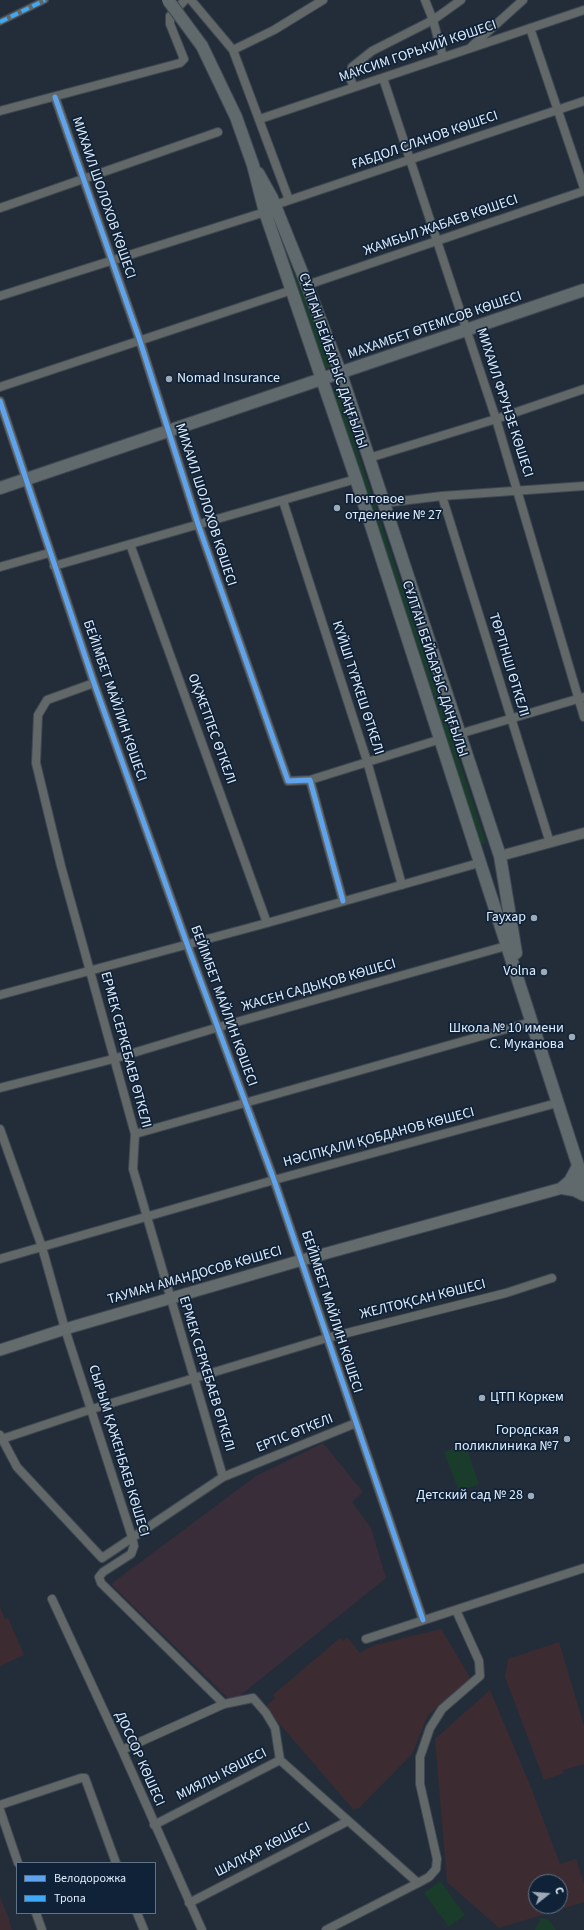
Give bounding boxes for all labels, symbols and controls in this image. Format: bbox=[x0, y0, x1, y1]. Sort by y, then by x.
street label: МАКСИМ ГОРЬКИЙ КӨШЕСІ bbox=[337, 17, 499, 87]
street label: ҒАБДОЛ СЛАНОВ КӨШЕСІ bbox=[349, 108, 501, 174]
street label: МИХАИЛ ШОЛОХОВ КӨШЕСІ bbox=[67, 115, 139, 281]
street label: ЖАМБЫЛ ЖАБАЕВ КӨШЕСІ bbox=[362, 192, 520, 260]
street label: СҰЛТАН БЕЙБАРЫС ДАҢҒЫЛЫ bbox=[294, 271, 370, 451]
street label: МАХАМБЕТ ӨТЕМІСОВ КӨШЕСІ bbox=[346, 288, 524, 364]
street label: МИХАИЛ ФРУНЗЕ КӨШЕСІ bbox=[472, 326, 536, 480]
place label: Nomad Insurance bbox=[177, 371, 280, 387]
marker: Nomad Insurance bbox=[164, 374, 174, 384]
street label: МИХАИЛ ШОЛОХОВ КӨШЕСІ bbox=[171, 421, 239, 589]
place label: Почтовое отделение № 27 bbox=[345, 492, 442, 524]
marker: Почтовое отделение № 27 bbox=[332, 503, 342, 513]
street label: СҰЛТАН БЕЙБАРЫС ДАҢҒЫЛЫ bbox=[397, 579, 471, 759]
street label: ТӨРТІНШІ ӨТКЕЛІ bbox=[484, 611, 532, 719]
street label: БЕЙІМБЕТ МАЙЛИН КӨШЕСІ bbox=[78, 618, 150, 784]
street label: КҮЙШІ ТҮРКЕШ ӨТКЕЛІ bbox=[327, 619, 387, 757]
street label: ОҚЖЕТПЕС ӨТКЕЛІ bbox=[183, 672, 239, 786]
place label: Гаухар bbox=[486, 910, 526, 926]
marker: Гаухар bbox=[529, 913, 539, 923]
street label: БЕЙІМБЕТ МАЙЛИН КӨШЕСІ bbox=[186, 923, 260, 1089]
street label: ЖАСЕН САДЫҚОВ КӨШЕСІ bbox=[240, 956, 398, 1016]
place label: Volna bbox=[503, 964, 536, 980]
marker: Volna bbox=[539, 967, 549, 977]
street label: ЕРМЕК СЕРКЕБАЕВ ӨТКЕЛІ bbox=[96, 970, 154, 1130]
place label: Школа № 10 имени С. Муканова bbox=[449, 1021, 564, 1054]
marker: Школа № 10 имени С. Муканова bbox=[567, 1032, 577, 1042]
street label: НӘСІПҚАЛИ ҚОБДАНОВ КӨШЕСІ bbox=[282, 1104, 476, 1172]
street label: БЕЙІМБЕТ МАЙЛИН КӨШЕСІ bbox=[297, 1229, 365, 1395]
street label: ТАУМАН АМАНДОСОВ КӨШЕСІ bbox=[106, 1243, 284, 1309]
street label: ЖЕЛТОҚСАН КӨШЕСІ bbox=[358, 1276, 488, 1324]
street label: ЕРМЕК СЕРКЕБАЕВ ӨТКЕЛІ bbox=[174, 1294, 238, 1454]
street label: СЫРЫМ ҚАЖЕНБАЕВ КӨШЕСІ bbox=[84, 1363, 152, 1539]
place label: ЦТП Коркем bbox=[490, 1390, 564, 1406]
marker: ЦТП Коркем bbox=[477, 1393, 487, 1403]
street label: ЕРТІС ӨТКЕЛІ bbox=[254, 1411, 336, 1457]
place label: Городская поликлиника №7 bbox=[454, 1423, 559, 1456]
marker: Городская поликлиника №7 bbox=[562, 1434, 572, 1444]
place label: Детский сад № 28 bbox=[416, 1488, 523, 1504]
marker: Детский сад № 28 bbox=[526, 1491, 536, 1501]
street label: ДОССОР КӨШЕСІ bbox=[111, 1709, 167, 1809]
street label: МИЯЛЫ КӨШЕСІ bbox=[174, 1745, 270, 1805]
street label: ШАЛҚАР КӨШЕСІ bbox=[213, 1819, 313, 1881]
legend bbox=[16, 1862, 156, 1914]
text: Велодорожка bbox=[54, 1870, 126, 1887]
north arrow bbox=[528, 1874, 568, 1914]
text: С bbox=[551, 1885, 567, 1896]
text: Тропа bbox=[54, 1890, 86, 1907]

